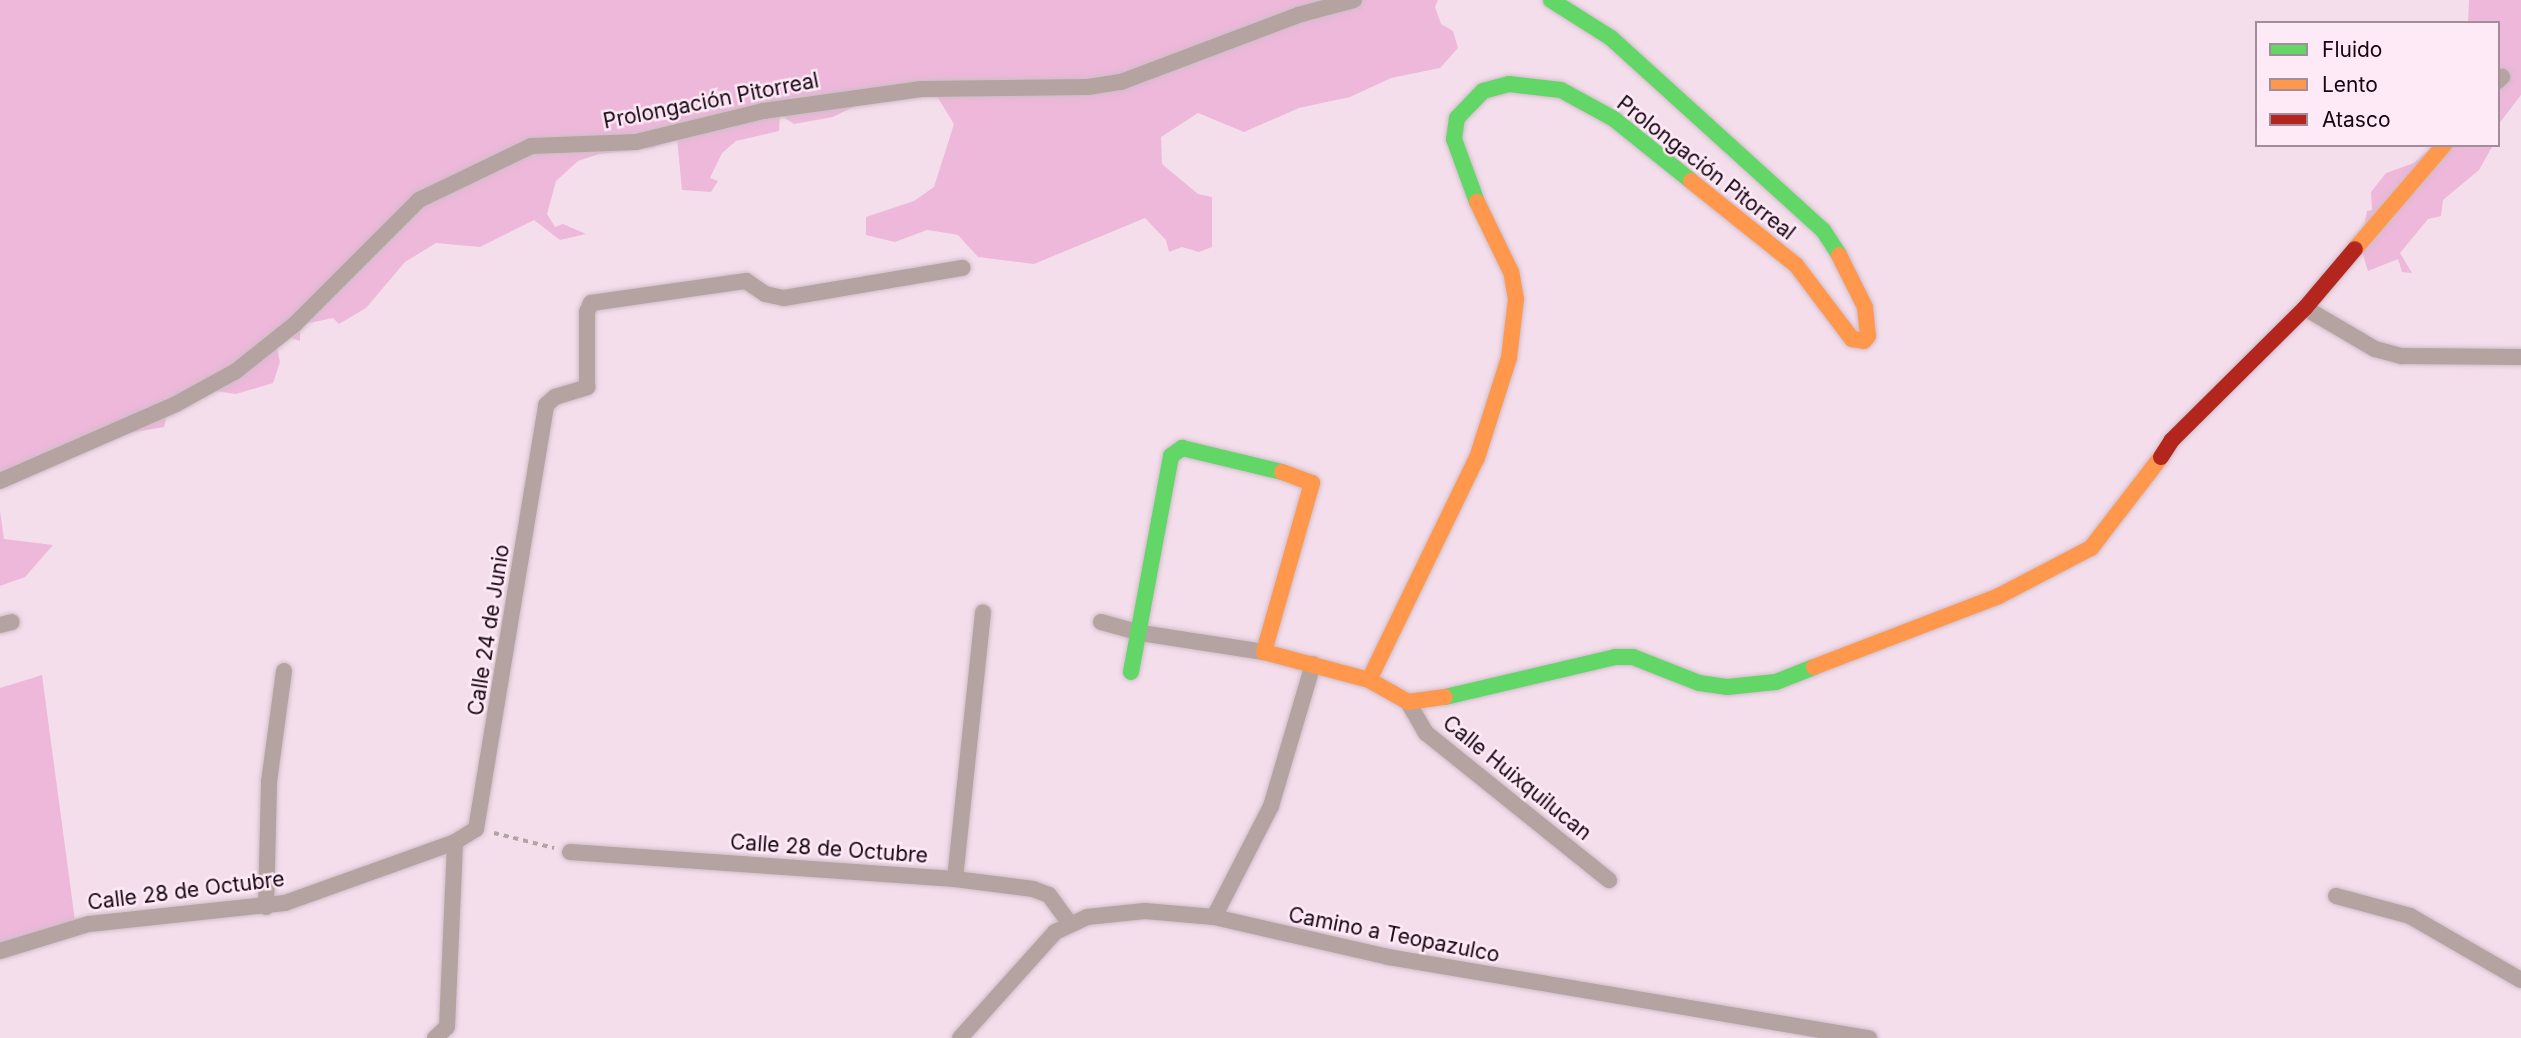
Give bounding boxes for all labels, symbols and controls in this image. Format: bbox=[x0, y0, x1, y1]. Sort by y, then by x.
legend bbox=[2255, 21, 2500, 147]
text: Fluido bbox=[2322, 37, 2382, 62]
street label: Prolongación Pitorreal bbox=[601, 68, 821, 134]
text: Lento bbox=[2322, 72, 2378, 97]
street label: Prolongación Pitorreal bbox=[1612, 91, 1800, 245]
text: Atasco bbox=[2322, 107, 2391, 132]
street label: Calle 24 de Junio bbox=[463, 543, 515, 717]
street label: Calle Huixquilucan bbox=[1438, 710, 1596, 846]
street label: Calle 28 de Octubre bbox=[729, 830, 929, 868]
street label: Calle 28 de Octubre bbox=[86, 866, 286, 916]
street label: Camino a Teopazulco bbox=[1286, 902, 1502, 968]

